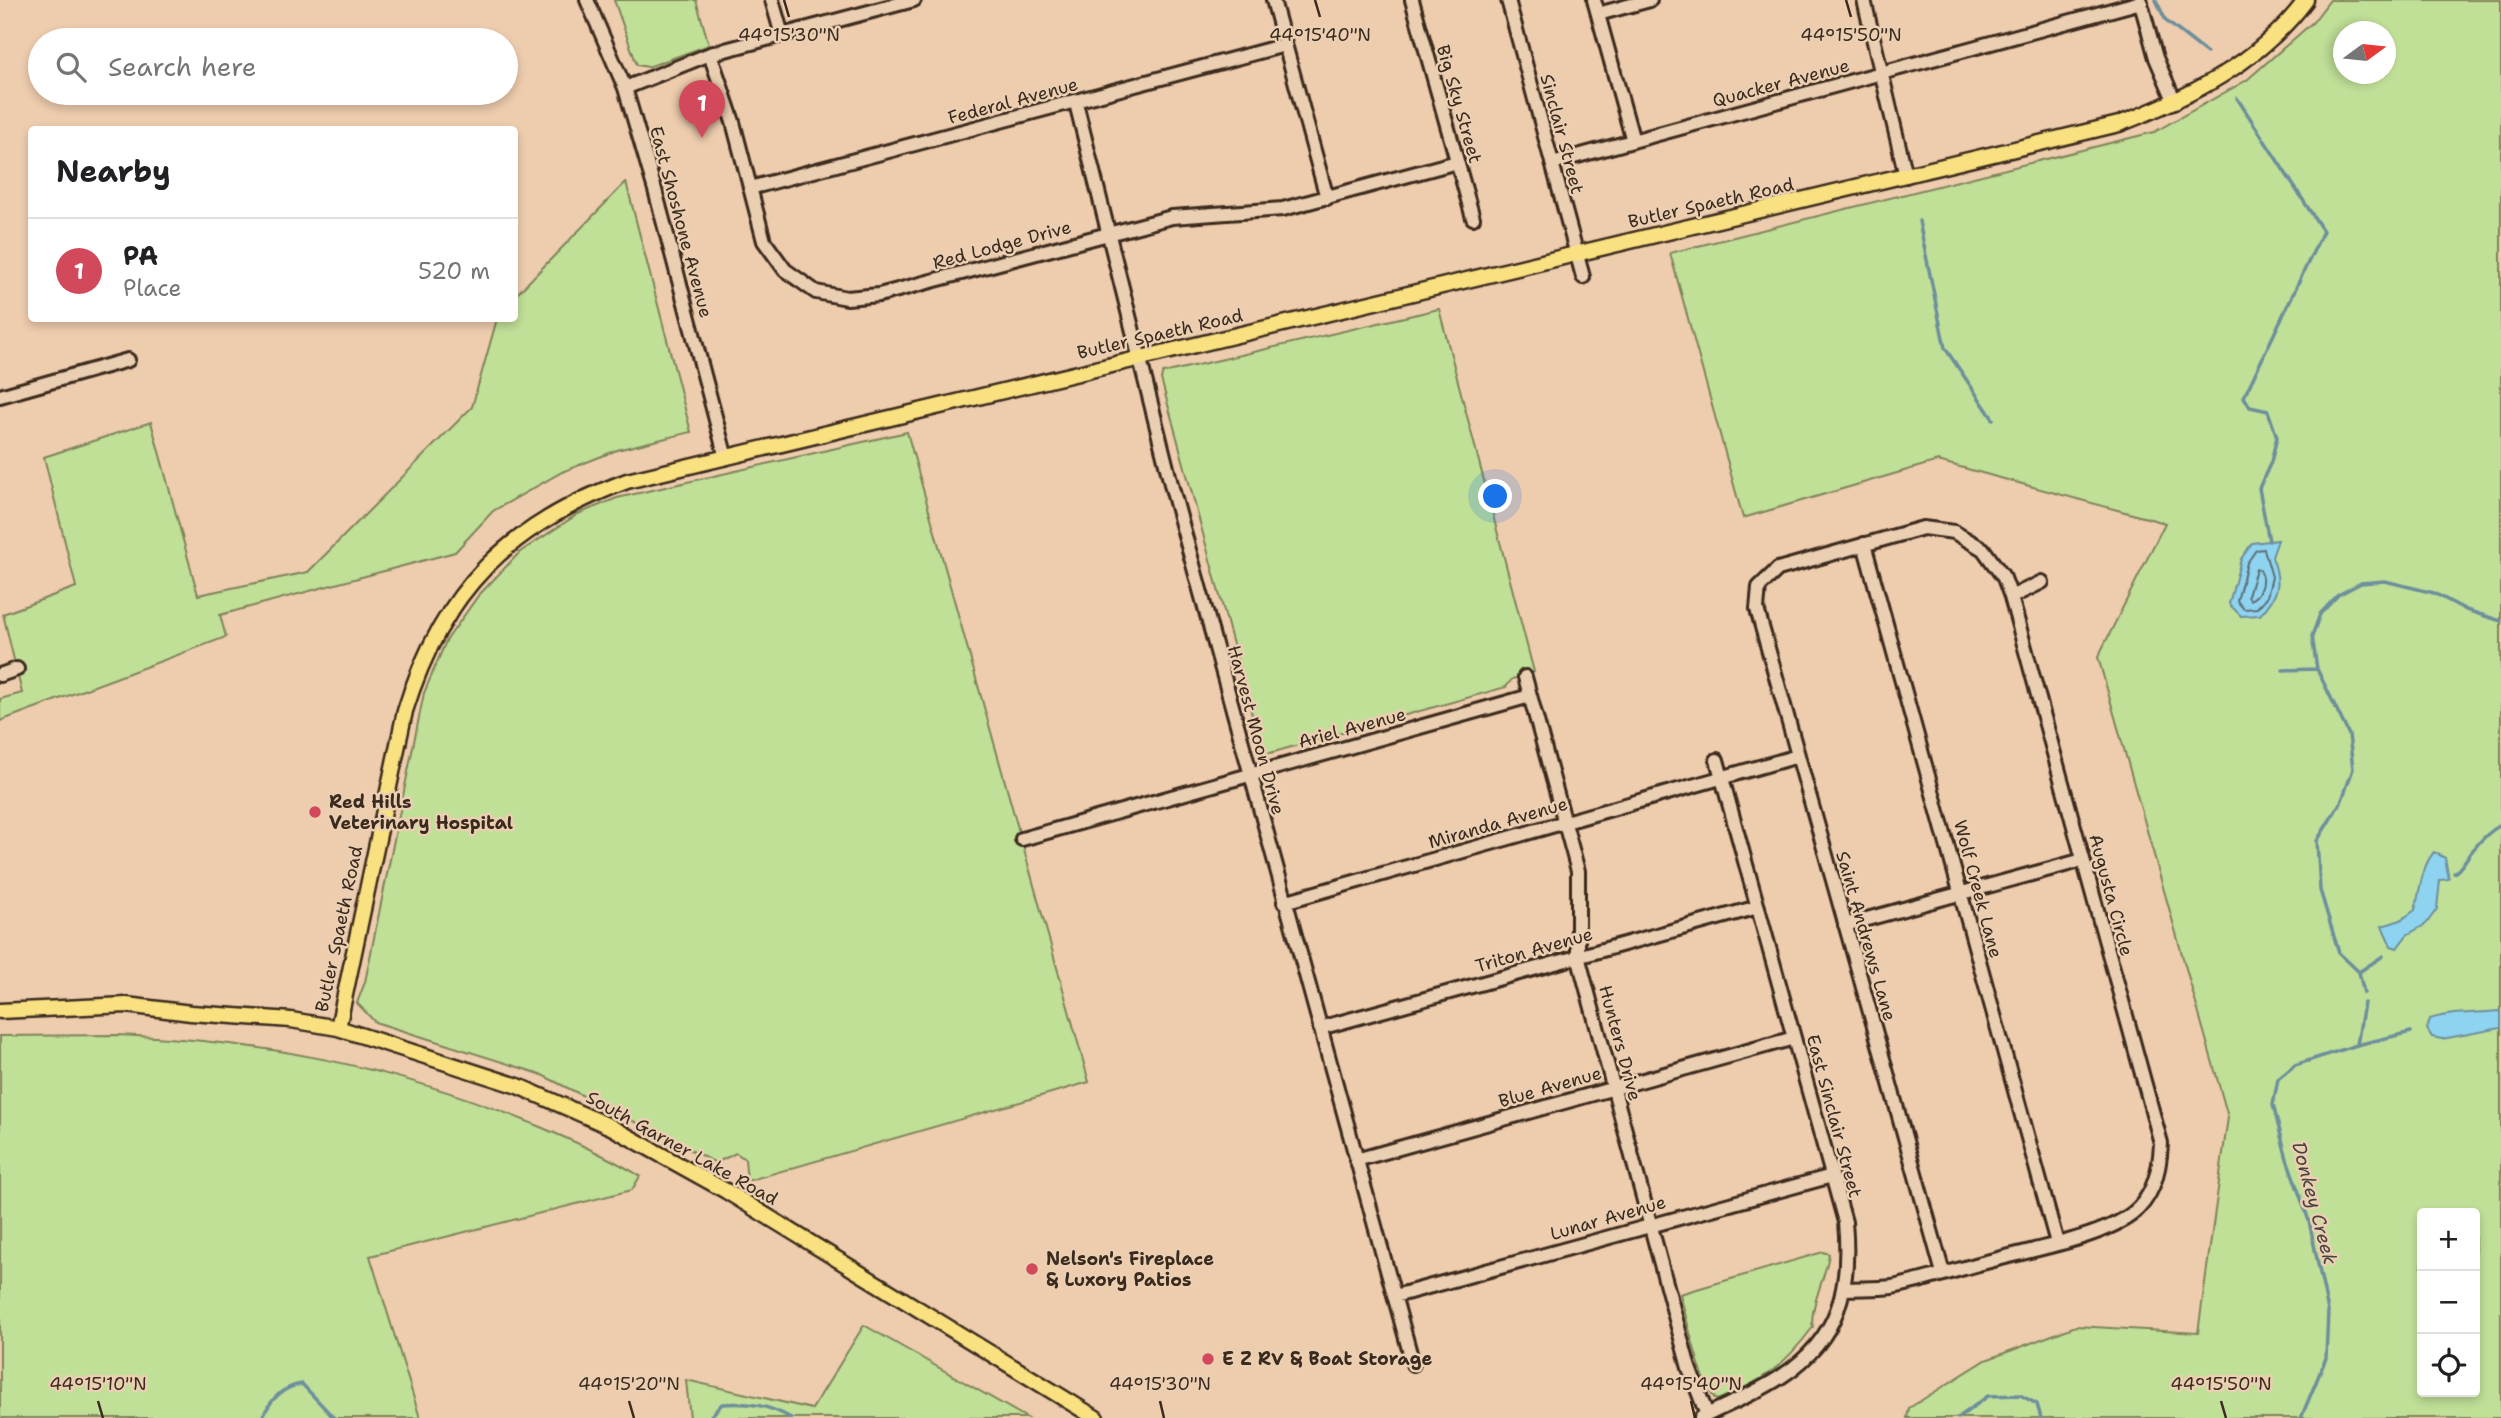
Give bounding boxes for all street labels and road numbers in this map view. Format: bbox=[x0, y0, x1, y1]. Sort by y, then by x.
street label: Big Sky Street bbox=[1431, 42, 1487, 166]
street label: Quacker Avenue bbox=[1710, 53, 1852, 113]
street label: Sinclair Street bbox=[1534, 71, 1590, 197]
street label: Federal Avenue bbox=[945, 72, 1081, 130]
street label: East Shoshone Avenue bbox=[644, 124, 718, 320]
street label: Butler Spaeth Road bbox=[1626, 172, 1796, 234]
street label: Red Lodge Drive bbox=[930, 215, 1074, 275]
street label: Butler Spaeth Road bbox=[1075, 303, 1245, 365]
street label: Harvest Moon Drive bbox=[1222, 643, 1290, 817]
street label: Ariel Avenue bbox=[1295, 702, 1409, 754]
street label: Miranda Avenue bbox=[1426, 792, 1570, 854]
street label: Wolf Creek Lane bbox=[1948, 817, 2008, 961]
street label: Augusta Circle bbox=[2083, 831, 2139, 959]
street label: Butler Spaeth Road bbox=[310, 844, 368, 1014]
street label: Saint Andrews Lane bbox=[1830, 848, 1902, 1024]
street label: Triton Avenue bbox=[1472, 922, 1596, 978]
street label: Hunters Drive bbox=[1593, 983, 1647, 1103]
street label: East Sinclair Street bbox=[1801, 1032, 1867, 1200]
street label: Blue Avenue bbox=[1496, 1061, 1604, 1113]
street label: South Garner Lake Road bbox=[582, 1085, 782, 1211]
street label: Lunar Avenue bbox=[1547, 1190, 1669, 1246]

